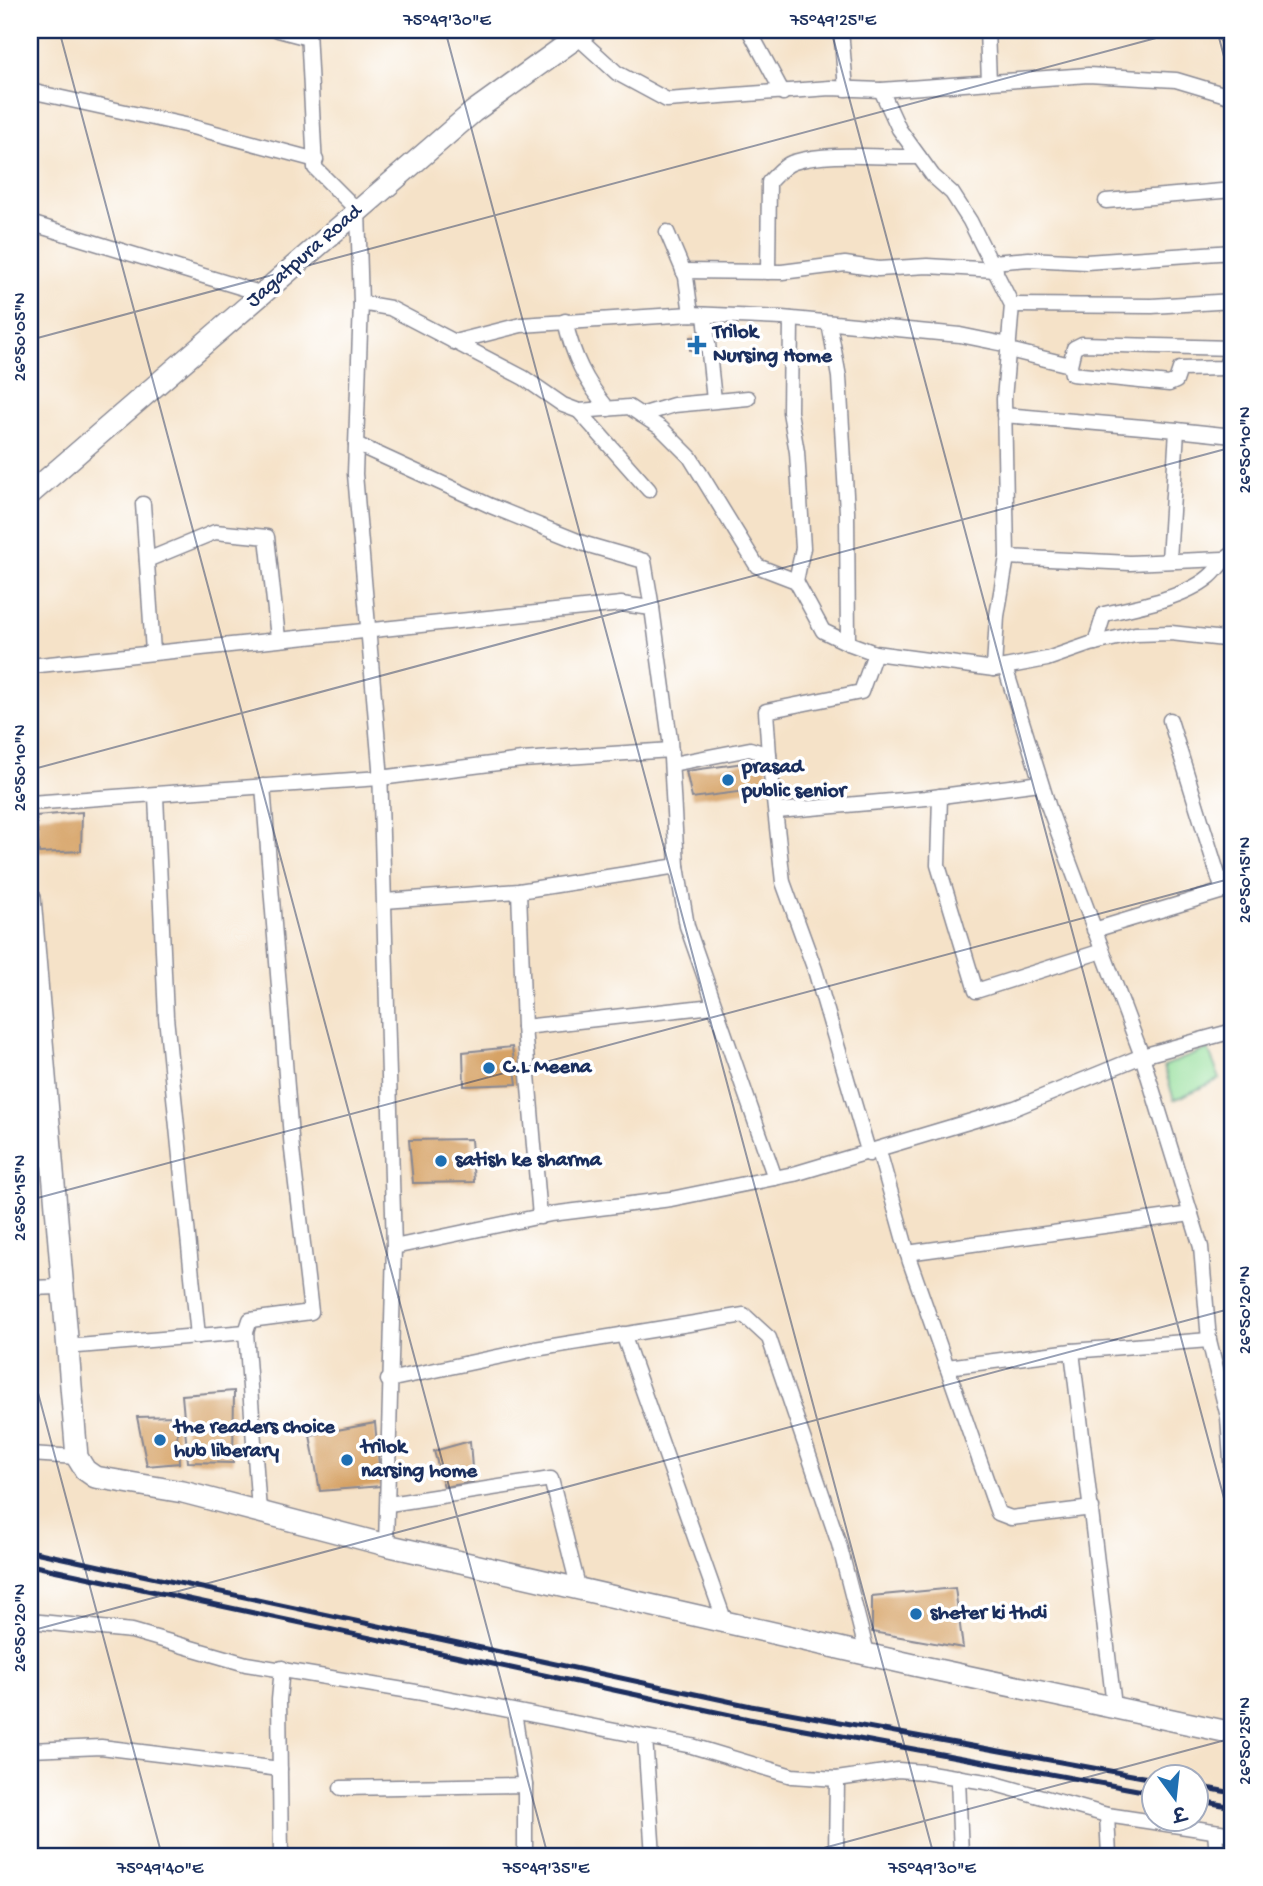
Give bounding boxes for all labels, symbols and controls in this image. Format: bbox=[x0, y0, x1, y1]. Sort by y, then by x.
text: 75°49'30"E bbox=[402, 11, 491, 32]
text: 75°49'25"E bbox=[789, 11, 877, 32]
street label: Jagatpura Road bbox=[242, 199, 369, 314]
text: 26°50'05"N bbox=[11, 292, 32, 382]
place label: Trilok Nursing Home bbox=[711, 321, 833, 370]
marker: Trilok Nursing Home bbox=[687, 335, 707, 355]
text: 26°50'10"N bbox=[1236, 406, 1257, 494]
text: 26°50'10"N bbox=[11, 724, 32, 812]
place label: prasad public senior bbox=[741, 756, 849, 805]
marker: prasad public senior bbox=[720, 772, 736, 788]
text: 26°50'15"N bbox=[1236, 837, 1257, 923]
place label: C.L Meena bbox=[502, 1056, 593, 1081]
marker: C.L Meena bbox=[481, 1060, 497, 1076]
place label: satish ke sharma bbox=[455, 1149, 603, 1174]
marker: satish ke sharma bbox=[433, 1153, 449, 1169]
text: 26°50'15"N bbox=[11, 1155, 32, 1241]
text: 26°50'20"N bbox=[1236, 1266, 1257, 1354]
place label: the readers choice hub liberary bbox=[172, 1416, 336, 1465]
marker: the readers choice hub liberary bbox=[152, 1432, 168, 1448]
place label: trilok narsing home bbox=[359, 1436, 478, 1485]
marker: trilok narsing home bbox=[339, 1452, 355, 1468]
text: 26°50'20"N bbox=[11, 1584, 32, 1672]
place label: sheter ki thdi bbox=[930, 1602, 1047, 1627]
marker: sheter ki thdi bbox=[908, 1606, 924, 1622]
text: 26°50'25"N bbox=[1236, 1697, 1257, 1785]
north arrow bbox=[1140, 1764, 1210, 1834]
text: उ bbox=[1167, 1798, 1190, 1824]
text: 75°49'40"E bbox=[116, 1859, 204, 1880]
text: 75°49'35"E bbox=[502, 1859, 590, 1880]
text: 75°49'30"E bbox=[887, 1859, 976, 1880]

